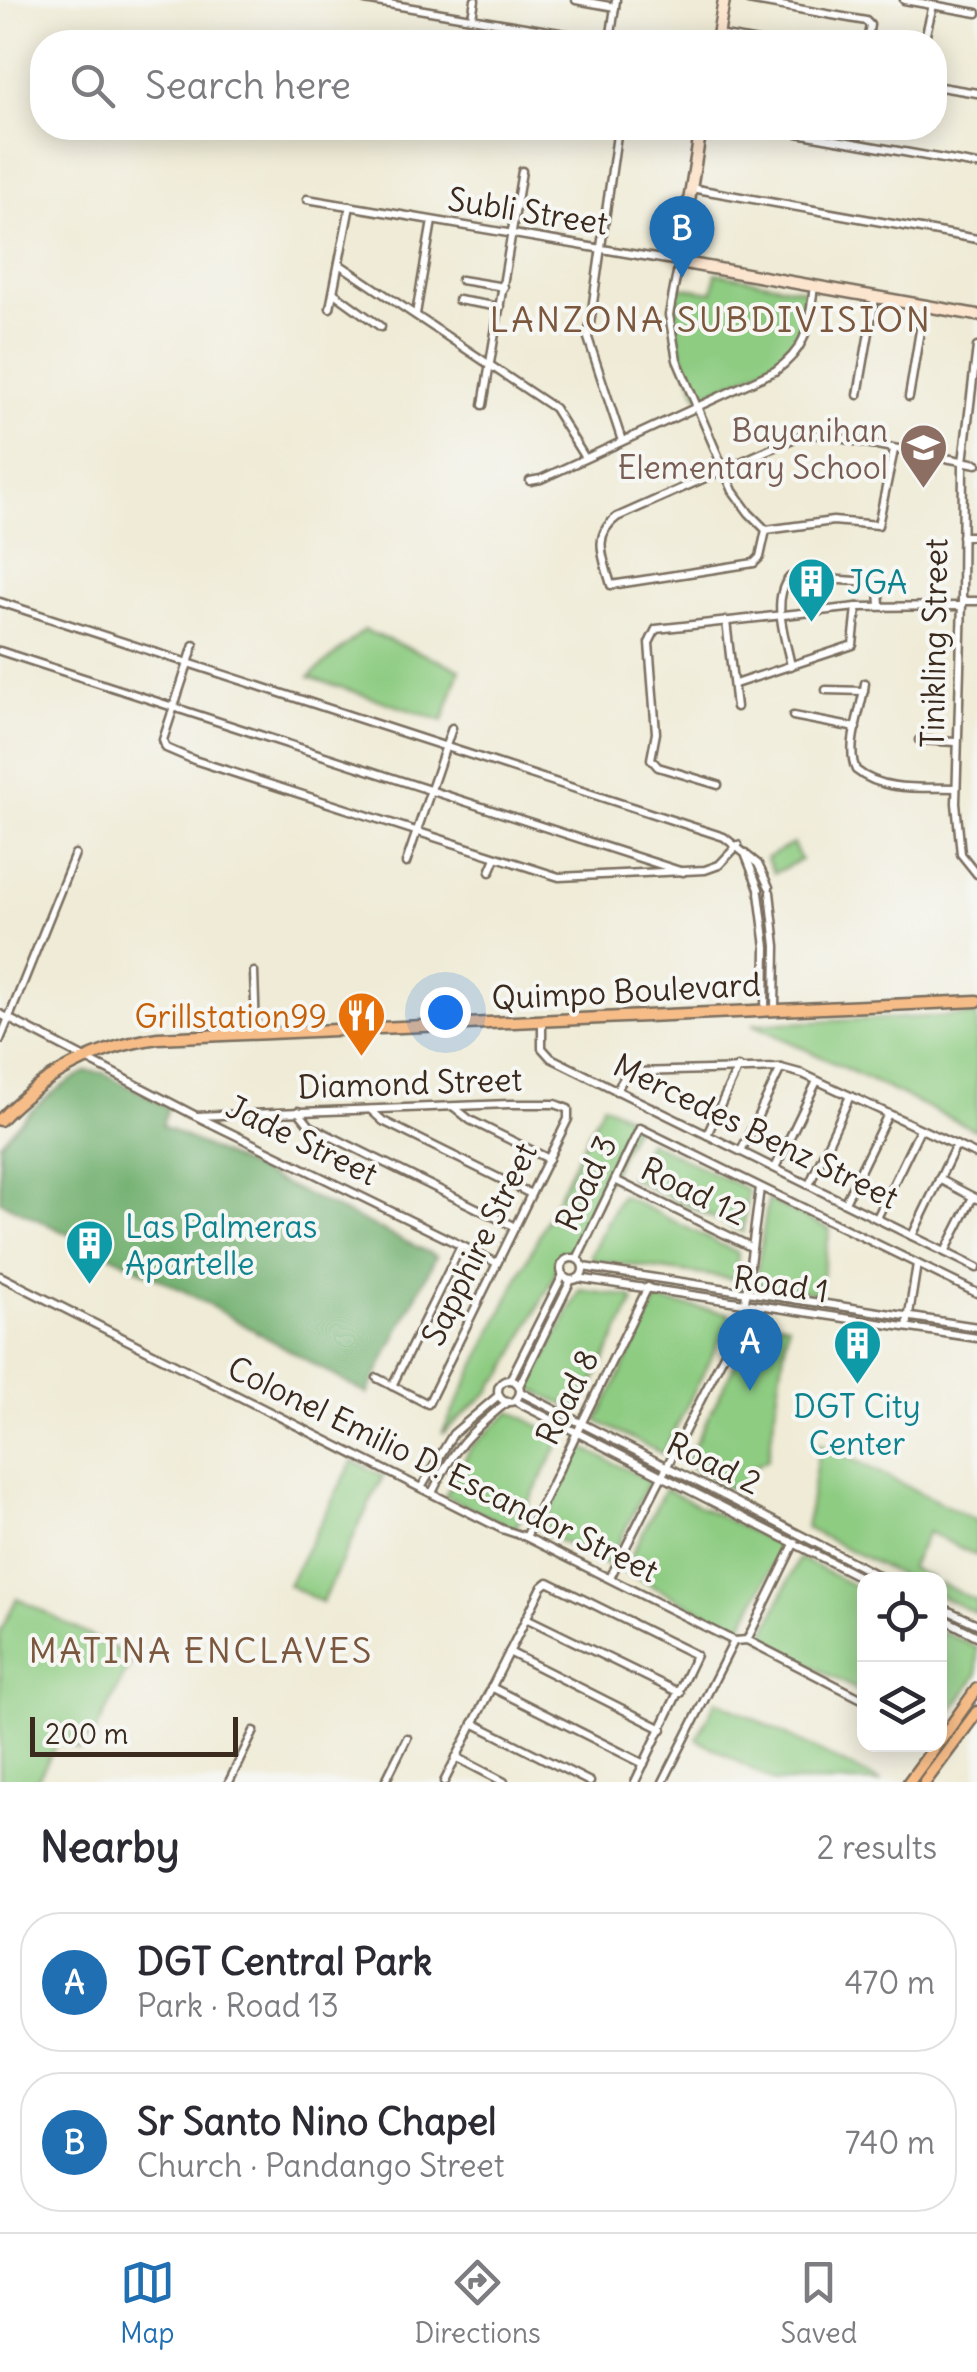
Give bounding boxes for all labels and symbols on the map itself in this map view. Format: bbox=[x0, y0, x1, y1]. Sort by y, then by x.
street label: Subli Street bbox=[445, 178, 611, 244]
pin: B bbox=[650, 196, 714, 278]
district label: LANZONA SUBDIVISION bbox=[490, 297, 932, 341]
place label: Bayanihan Elementary School bbox=[618, 410, 888, 488]
school or university icon: Bayanihan Elementary School bbox=[897, 422, 949, 490]
street label: Tinikling Street bbox=[912, 538, 956, 748]
building icon: JGA bbox=[786, 556, 838, 624]
place label: JGA bbox=[847, 562, 907, 603]
street label: Quimpo Boulevard bbox=[491, 963, 761, 1019]
your location bbox=[420, 987, 471, 1038]
restaurant icon: Grillstation99 bbox=[336, 990, 388, 1058]
place label: Grillstation99 bbox=[134, 996, 327, 1037]
street label: Mercedes Benz Street bbox=[607, 1044, 905, 1218]
street label: Diamond Street bbox=[297, 1059, 523, 1107]
street label: Jade Street bbox=[220, 1086, 385, 1194]
street label: Road 3 bbox=[546, 1129, 626, 1237]
street label: Sapphire Street bbox=[412, 1136, 546, 1352]
street label: Road 12 bbox=[634, 1148, 754, 1234]
place label: Las Palmeras Apartelle bbox=[125, 1206, 317, 1284]
building icon: Las Palmeras Apartelle bbox=[64, 1218, 116, 1286]
street label: Road 1 bbox=[731, 1256, 831, 1312]
pin: A bbox=[718, 1308, 782, 1391]
building icon: DGT City Center bbox=[831, 1318, 883, 1386]
street label: Road 8 bbox=[526, 1343, 608, 1451]
street label: Colonel Emilio D. Escandor Street bbox=[221, 1347, 665, 1591]
place label: DGT City Center bbox=[793, 1386, 921, 1464]
street label: Road 2 bbox=[660, 1423, 768, 1503]
district label: MATINA ENCLAVES bbox=[28, 1628, 374, 1672]
scale bar bbox=[30, 1712, 238, 1756]

